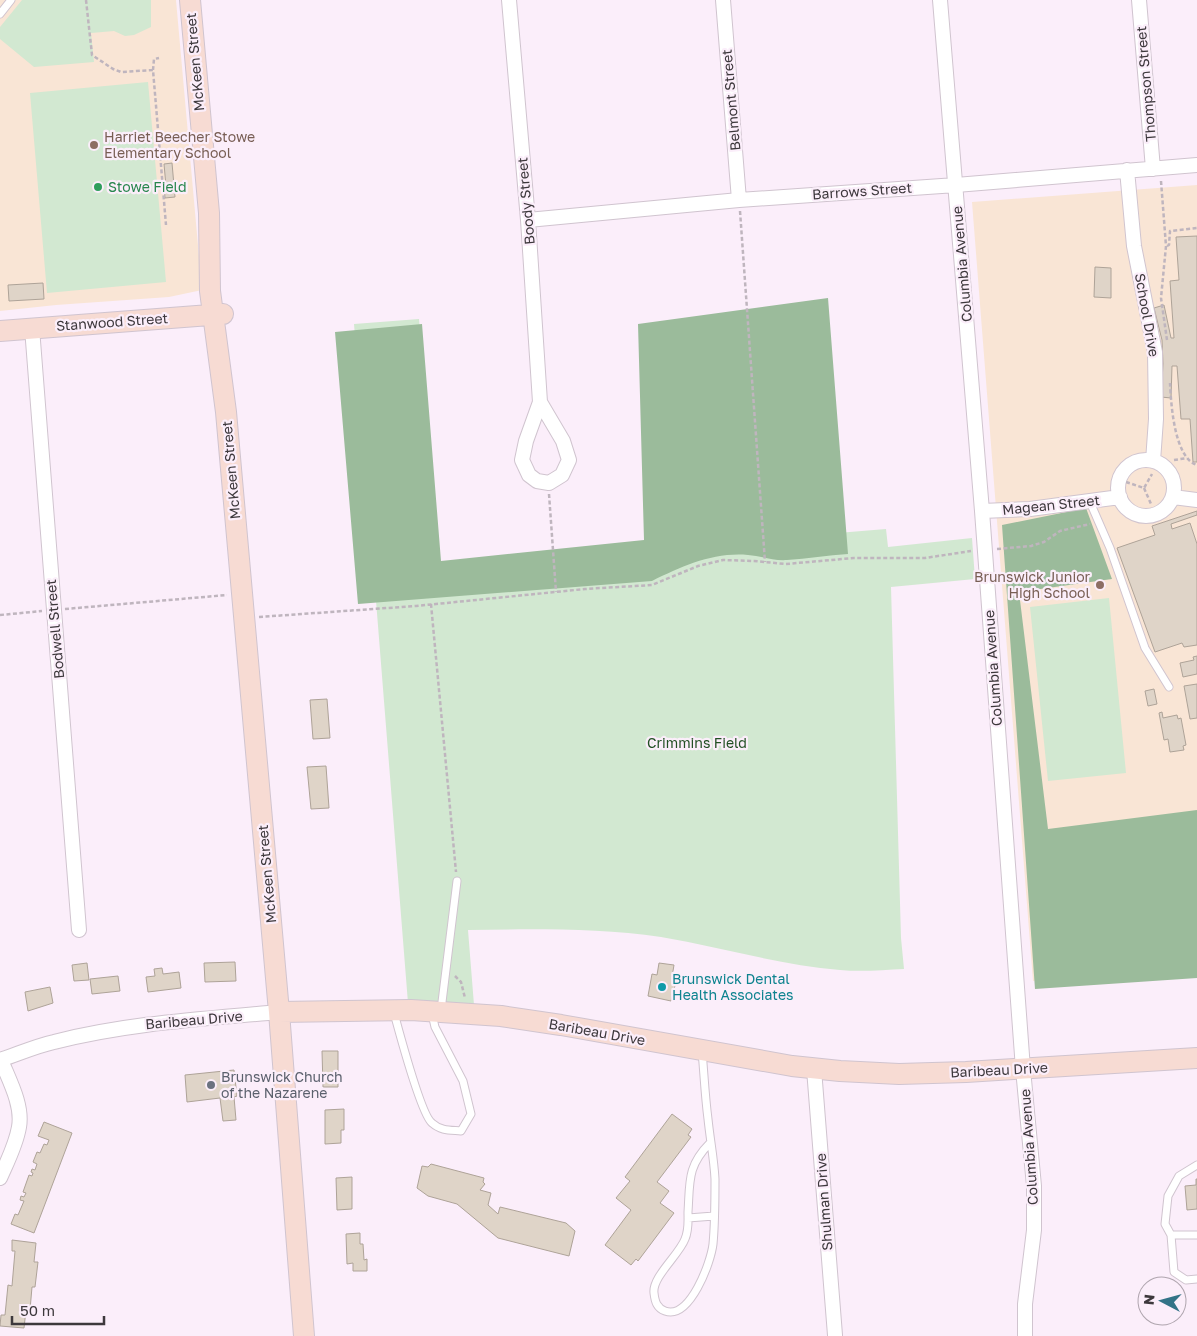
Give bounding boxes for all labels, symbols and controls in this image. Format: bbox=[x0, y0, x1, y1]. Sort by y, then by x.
street label: McKeen Street bbox=[182, 12, 207, 112]
street label: Thompson Street bbox=[1132, 25, 1159, 143]
street label: Belmont Street bbox=[718, 49, 743, 151]
place label: Harriet Beecher Stowe Elementary School bbox=[104, 128, 255, 161]
marker: Harriet Beecher Stowe Elementary School bbox=[88, 139, 100, 151]
street label: Boody Street bbox=[513, 157, 538, 245]
place label: Stowe Field bbox=[108, 178, 187, 195]
street label: Barrows Street bbox=[811, 179, 912, 202]
marker: Stowe Field bbox=[92, 181, 104, 193]
street label: Columbia Avenue bbox=[948, 205, 975, 323]
street label: School Drive bbox=[1132, 272, 1163, 358]
street label: Stanwood Street bbox=[55, 309, 169, 334]
street label: McKeen Street bbox=[218, 420, 243, 520]
street label: Magean Street bbox=[1001, 491, 1101, 518]
place label: Brunswick Junior High School bbox=[974, 568, 1091, 601]
street label: Bodwell Street bbox=[42, 579, 67, 679]
marker: Brunswick Junior High School bbox=[1094, 579, 1106, 591]
street label: Columbia Avenue bbox=[980, 609, 1005, 727]
park label: Crimmins Field bbox=[647, 734, 747, 751]
street label: McKeen Street bbox=[254, 824, 279, 924]
place label: Brunswick Dental Health Associates bbox=[672, 970, 793, 1003]
marker: Brunswick Dental Health Associates bbox=[656, 981, 668, 993]
street label: Baribeau Drive bbox=[144, 1007, 243, 1032]
street label: Baribeau Drive bbox=[547, 1015, 647, 1048]
street label: Baribeau Drive bbox=[950, 1058, 1048, 1081]
place label: Brunswick Church of the Nazarene bbox=[221, 1068, 343, 1101]
marker: Brunswick Church of the Nazarene bbox=[205, 1079, 217, 1091]
street label: Columbia Avenue bbox=[1016, 1088, 1041, 1206]
street label: Shulman Drive bbox=[812, 1153, 835, 1251]
north arrow bbox=[1137, 1276, 1187, 1326]
text: N bbox=[1140, 1293, 1158, 1306]
scale bar bbox=[12, 1294, 105, 1326]
text: 50 m bbox=[20, 1301, 55, 1319]

